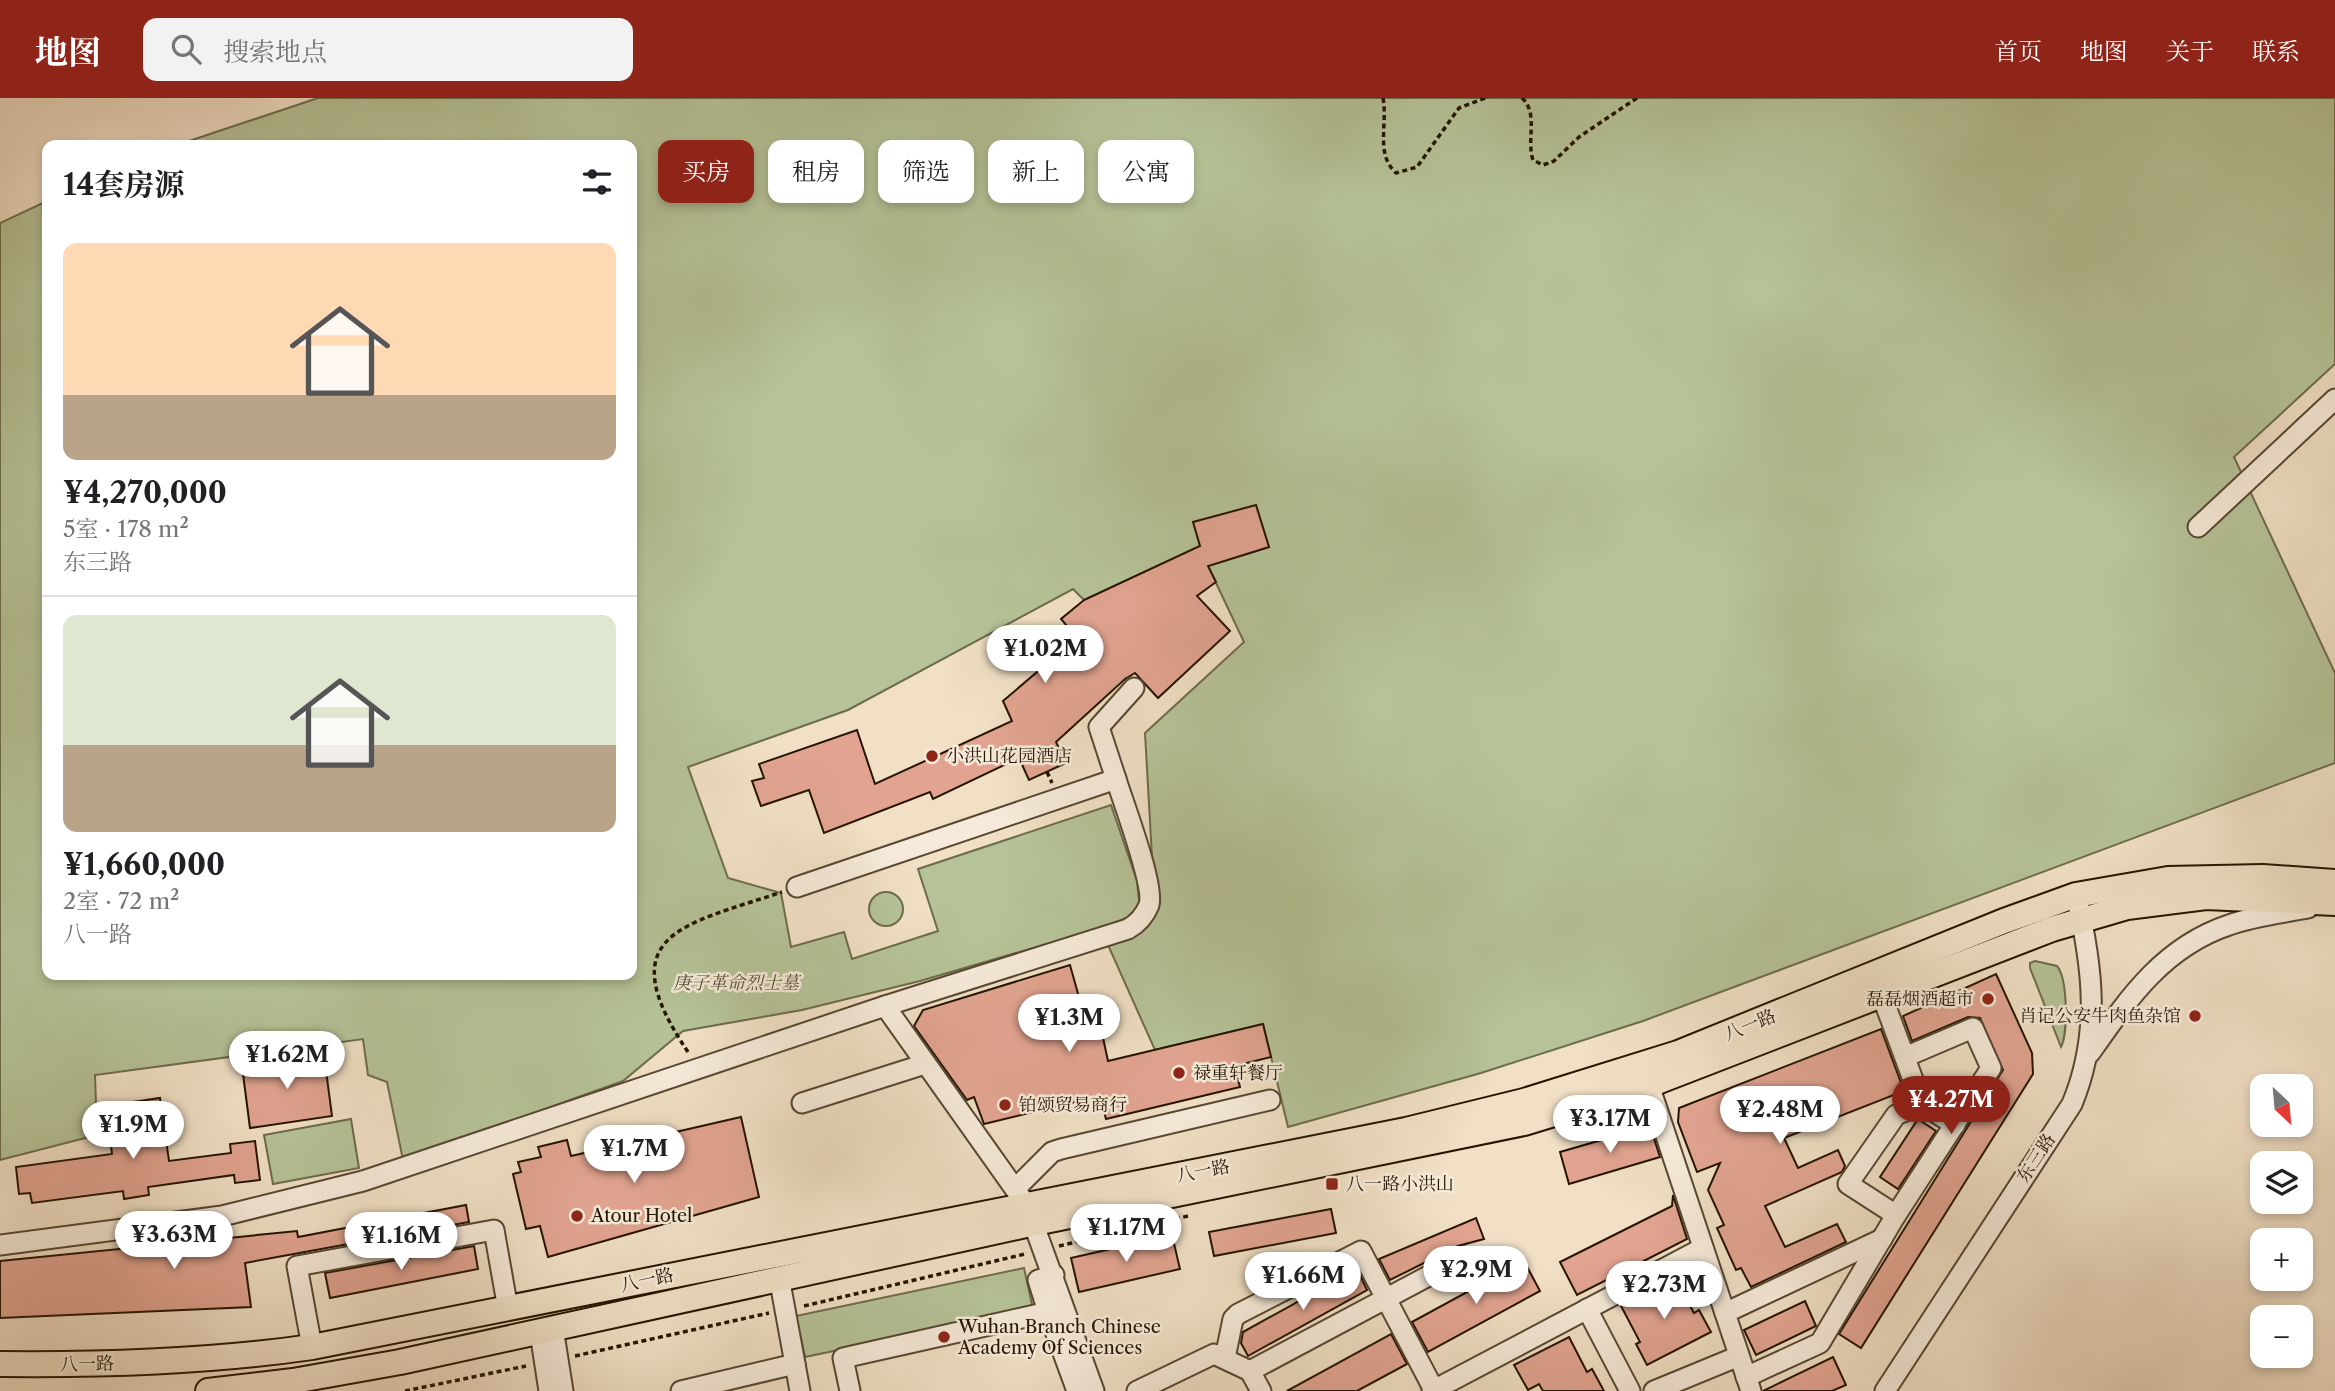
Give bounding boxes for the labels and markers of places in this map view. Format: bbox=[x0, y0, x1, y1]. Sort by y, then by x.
pin: ¥1.02M bbox=[988, 626, 1102, 685]
place label: 小洪山花园酒店 bbox=[946, 745, 1072, 767]
marker: 小洪山花园酒店 bbox=[924, 748, 940, 764]
place label: 磊磊烟酒超市 bbox=[1866, 988, 1974, 1010]
marker: 磊磊烟酒超市 bbox=[1980, 991, 1996, 1007]
pin: ¥1.3M bbox=[1020, 995, 1118, 1054]
place label: 肖记公安牛肉鱼杂馆 bbox=[2019, 1005, 2181, 1027]
marker: 肖记公安牛肉鱼杂馆 bbox=[2187, 1008, 2203, 1024]
pin: ¥1.62M bbox=[230, 1032, 344, 1091]
place label: 禄重轩餐厅 bbox=[1193, 1062, 1283, 1084]
marker: 禄重轩餐厅 bbox=[1171, 1065, 1187, 1081]
pin: ¥4.27M bbox=[1894, 1076, 2008, 1136]
pin: ¥2.48M bbox=[1723, 1086, 1837, 1146]
place label: 铂颂贸易商行 bbox=[1019, 1094, 1127, 1116]
pin: ¥3.17M bbox=[1553, 1096, 1667, 1155]
marker: 铂颂贸易商行 bbox=[997, 1097, 1013, 1113]
pin: ¥1.9M bbox=[84, 1102, 182, 1161]
pin: ¥1.7M bbox=[585, 1126, 683, 1185]
place label: 八一路小洪山 bbox=[1346, 1173, 1454, 1195]
marker: 八一路小洪山 bbox=[1324, 1176, 1340, 1192]
pin: ¥1.17M bbox=[1069, 1204, 1183, 1264]
place label: Atour Hotel bbox=[590, 1205, 692, 1227]
marker: Atour Hotel bbox=[569, 1208, 585, 1224]
pin: ¥3.63M bbox=[117, 1212, 231, 1271]
pin: ¥1.16M bbox=[344, 1212, 458, 1272]
pin: ¥2.9M bbox=[1427, 1246, 1525, 1306]
pin: ¥1.66M bbox=[1246, 1252, 1360, 1312]
pin: ¥2.73M bbox=[1607, 1262, 1721, 1321]
place label: Wuhan Branch Chinese Academy Of Sciences bbox=[957, 1316, 1161, 1359]
marker: Wuhan Branch Chinese Academy Of Sciences bbox=[936, 1329, 952, 1345]

